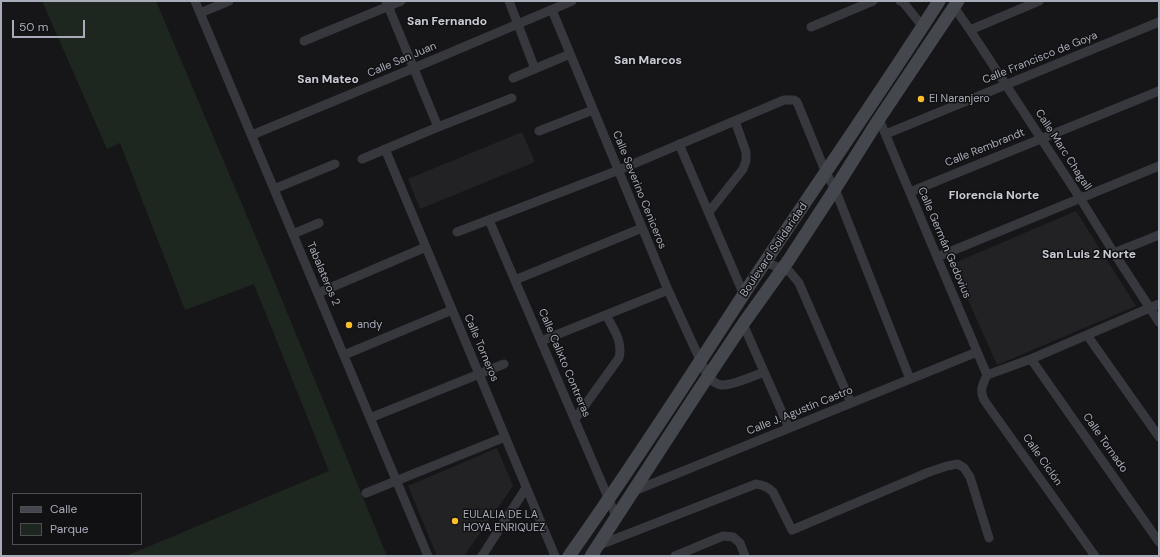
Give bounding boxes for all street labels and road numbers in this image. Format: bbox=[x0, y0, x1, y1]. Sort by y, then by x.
street label: Calle Francisco de Goya bbox=[981, 29, 1099, 87]
street label: Calle San Juan bbox=[366, 40, 438, 80]
street label: Calle Marc Chagall bbox=[1032, 107, 1094, 193]
street label: Calle Rembrandt bbox=[943, 126, 1027, 170]
street label: Calle Severino Ceniceros bbox=[609, 129, 669, 251]
street label: Calle Germán Gedovius bbox=[915, 185, 973, 301]
street label: Boulevard Solidaridad bbox=[738, 201, 810, 299]
street label: Tabalateros 2 bbox=[304, 240, 342, 308]
street label: Calle Calixto Contreras bbox=[535, 307, 593, 419]
street label: Calle Torneros bbox=[461, 312, 501, 384]
street label: Calle J. Agustín Castro bbox=[745, 384, 855, 438]
street label: Calle Tornado bbox=[1080, 411, 1130, 475]
street label: Calle Ciclón bbox=[1019, 432, 1065, 488]

